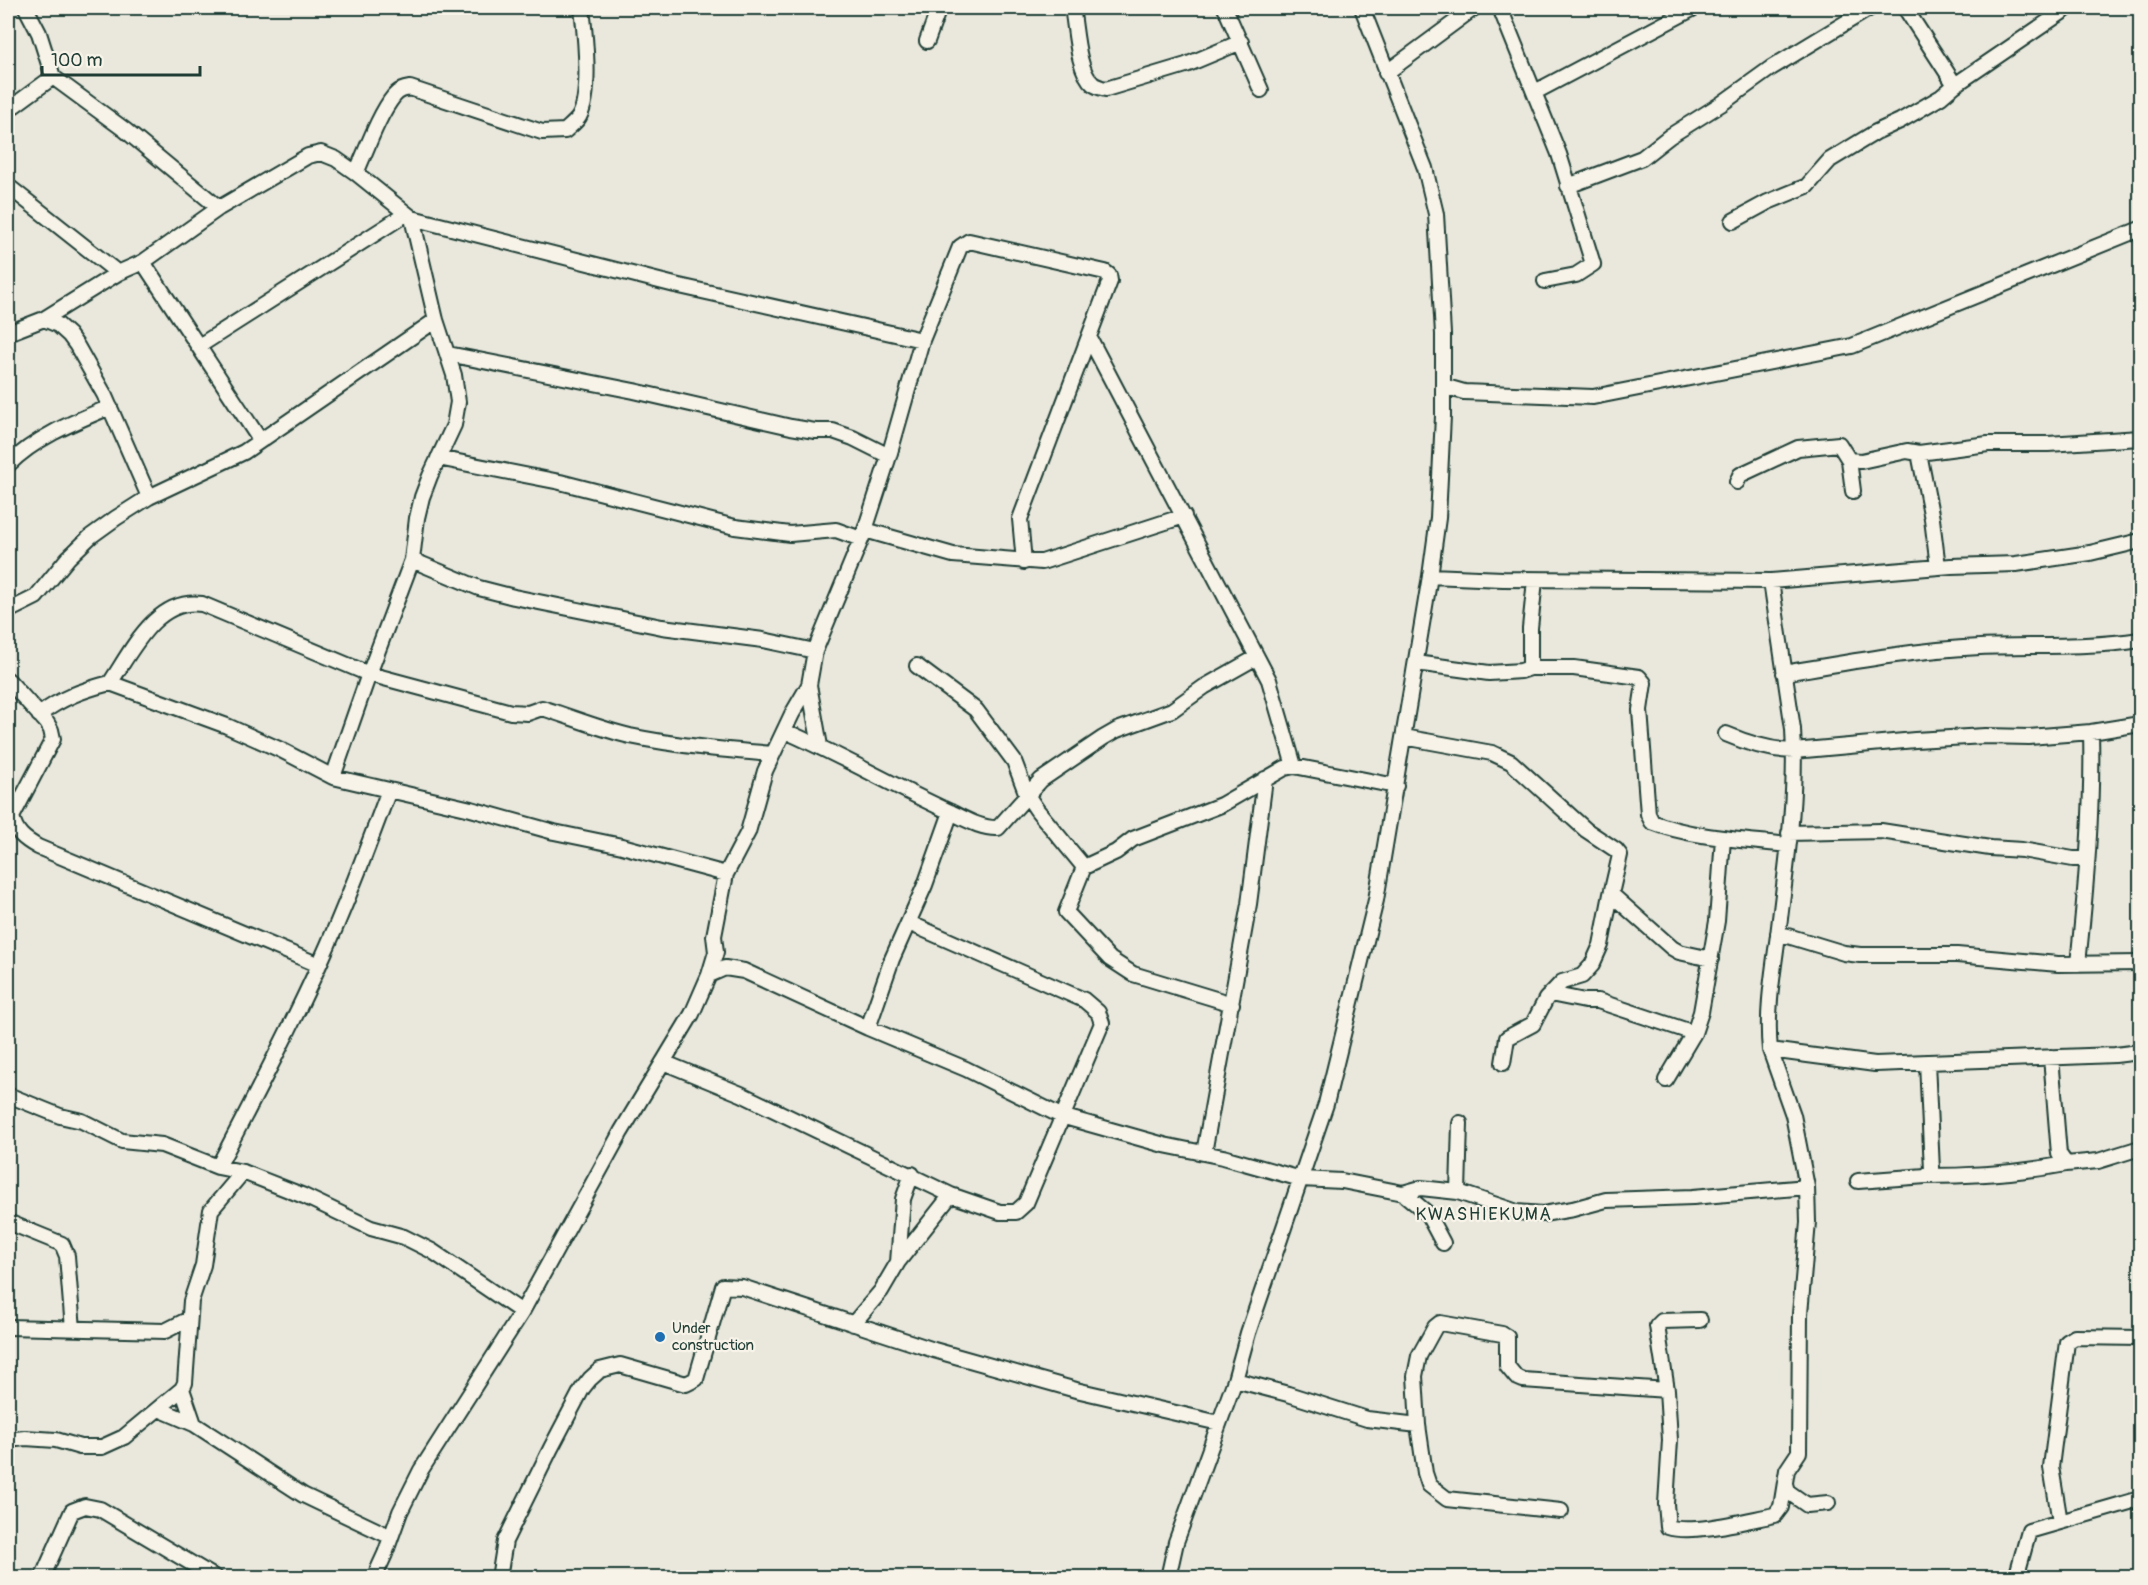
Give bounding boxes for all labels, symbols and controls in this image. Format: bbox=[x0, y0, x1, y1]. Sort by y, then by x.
scale bar bbox=[42, 39, 200, 77]
text: 100 m bbox=[51, 49, 103, 72]
district label: KWASHIEKUMA bbox=[1415, 1203, 1553, 1226]
place label: Under construction bbox=[672, 1319, 754, 1355]
marker: Under construction bbox=[653, 1330, 667, 1344]

